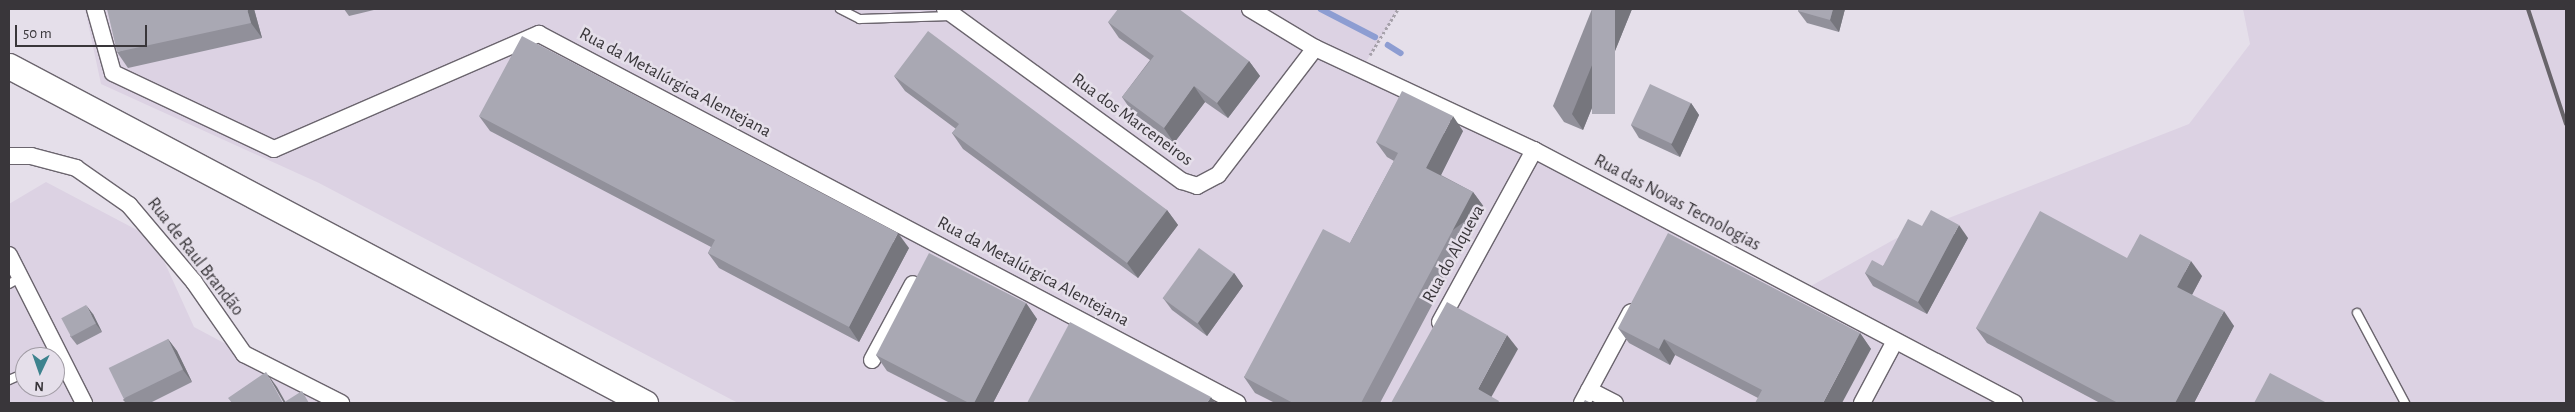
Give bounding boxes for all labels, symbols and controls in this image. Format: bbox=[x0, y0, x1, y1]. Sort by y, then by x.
scale bar bbox=[18, 15, 150, 47]
street label: Rua da Metalúrgica Alentejana bbox=[575, 23, 775, 143]
text: 50 m bbox=[23, 26, 52, 41]
street label: Rua dos Marceneiros bbox=[1067, 69, 1197, 171]
street label: Rua das Novas Tecnologias bbox=[1590, 150, 1764, 256]
street label: Rua de Raul Brandão bbox=[142, 194, 248, 320]
street label: Rua do Alqueva bbox=[1418, 201, 1490, 307]
street label: Rua da Metalúrgica Alentejana bbox=[933, 212, 1133, 332]
north arrow bbox=[15, 347, 65, 397]
text: N bbox=[34, 379, 45, 393]

